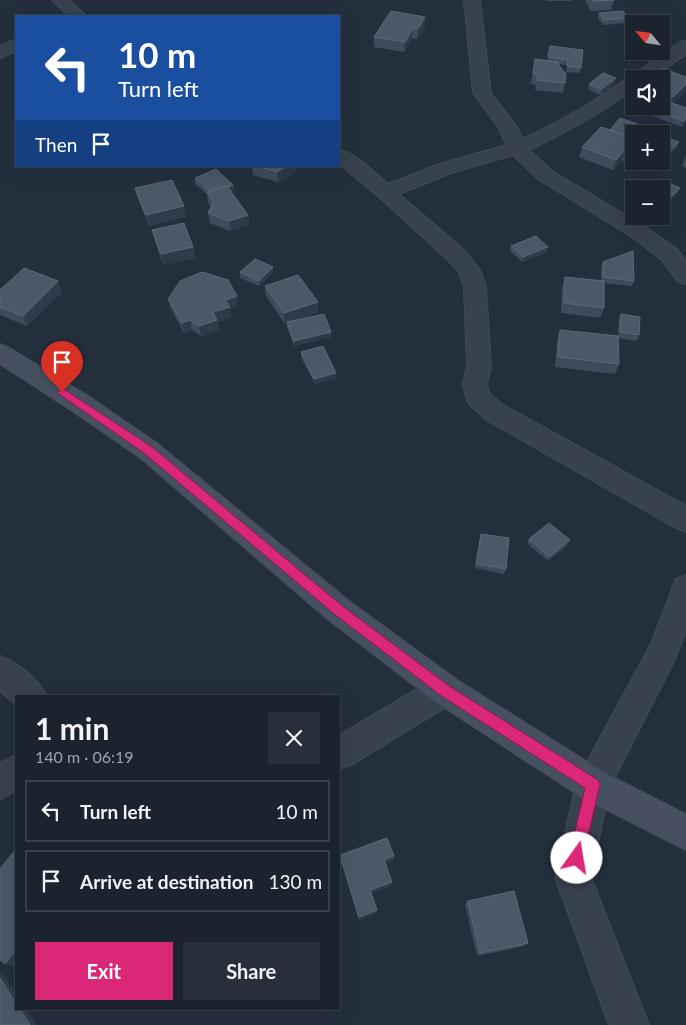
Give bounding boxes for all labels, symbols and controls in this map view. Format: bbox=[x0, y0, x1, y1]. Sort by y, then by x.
north arrow bbox=[625, 15, 670, 60]
map controls bbox=[625, 15, 670, 225]
text: 10 m bbox=[118, 33, 196, 75]
icon: left bbox=[35, 35, 100, 100]
button: sound bbox=[625, 70, 670, 115]
text: Turn left bbox=[118, 75, 199, 102]
button: + bbox=[625, 125, 670, 170]
icon: arrive bbox=[87, 130, 115, 158]
text: Then bbox=[35, 133, 77, 156]
button: − bbox=[625, 180, 670, 225]
pin bbox=[41, 341, 83, 392]
icon: arrive bbox=[48, 348, 76, 376]
text: 1 min bbox=[35, 710, 109, 746]
button: close bbox=[268, 712, 320, 764]
text: 140 m · 06:19 bbox=[35, 747, 134, 766]
icon: left bbox=[37, 797, 65, 825]
text: Turn left bbox=[80, 800, 151, 823]
text: 10 m bbox=[275, 800, 318, 823]
position arrow bbox=[550, 831, 602, 883]
icon: arrive bbox=[37, 867, 65, 895]
text: Arrive at destination bbox=[80, 870, 253, 893]
text: 130 m bbox=[268, 870, 322, 893]
button: Exit bbox=[35, 942, 173, 1000]
button: Share bbox=[183, 942, 320, 1000]

